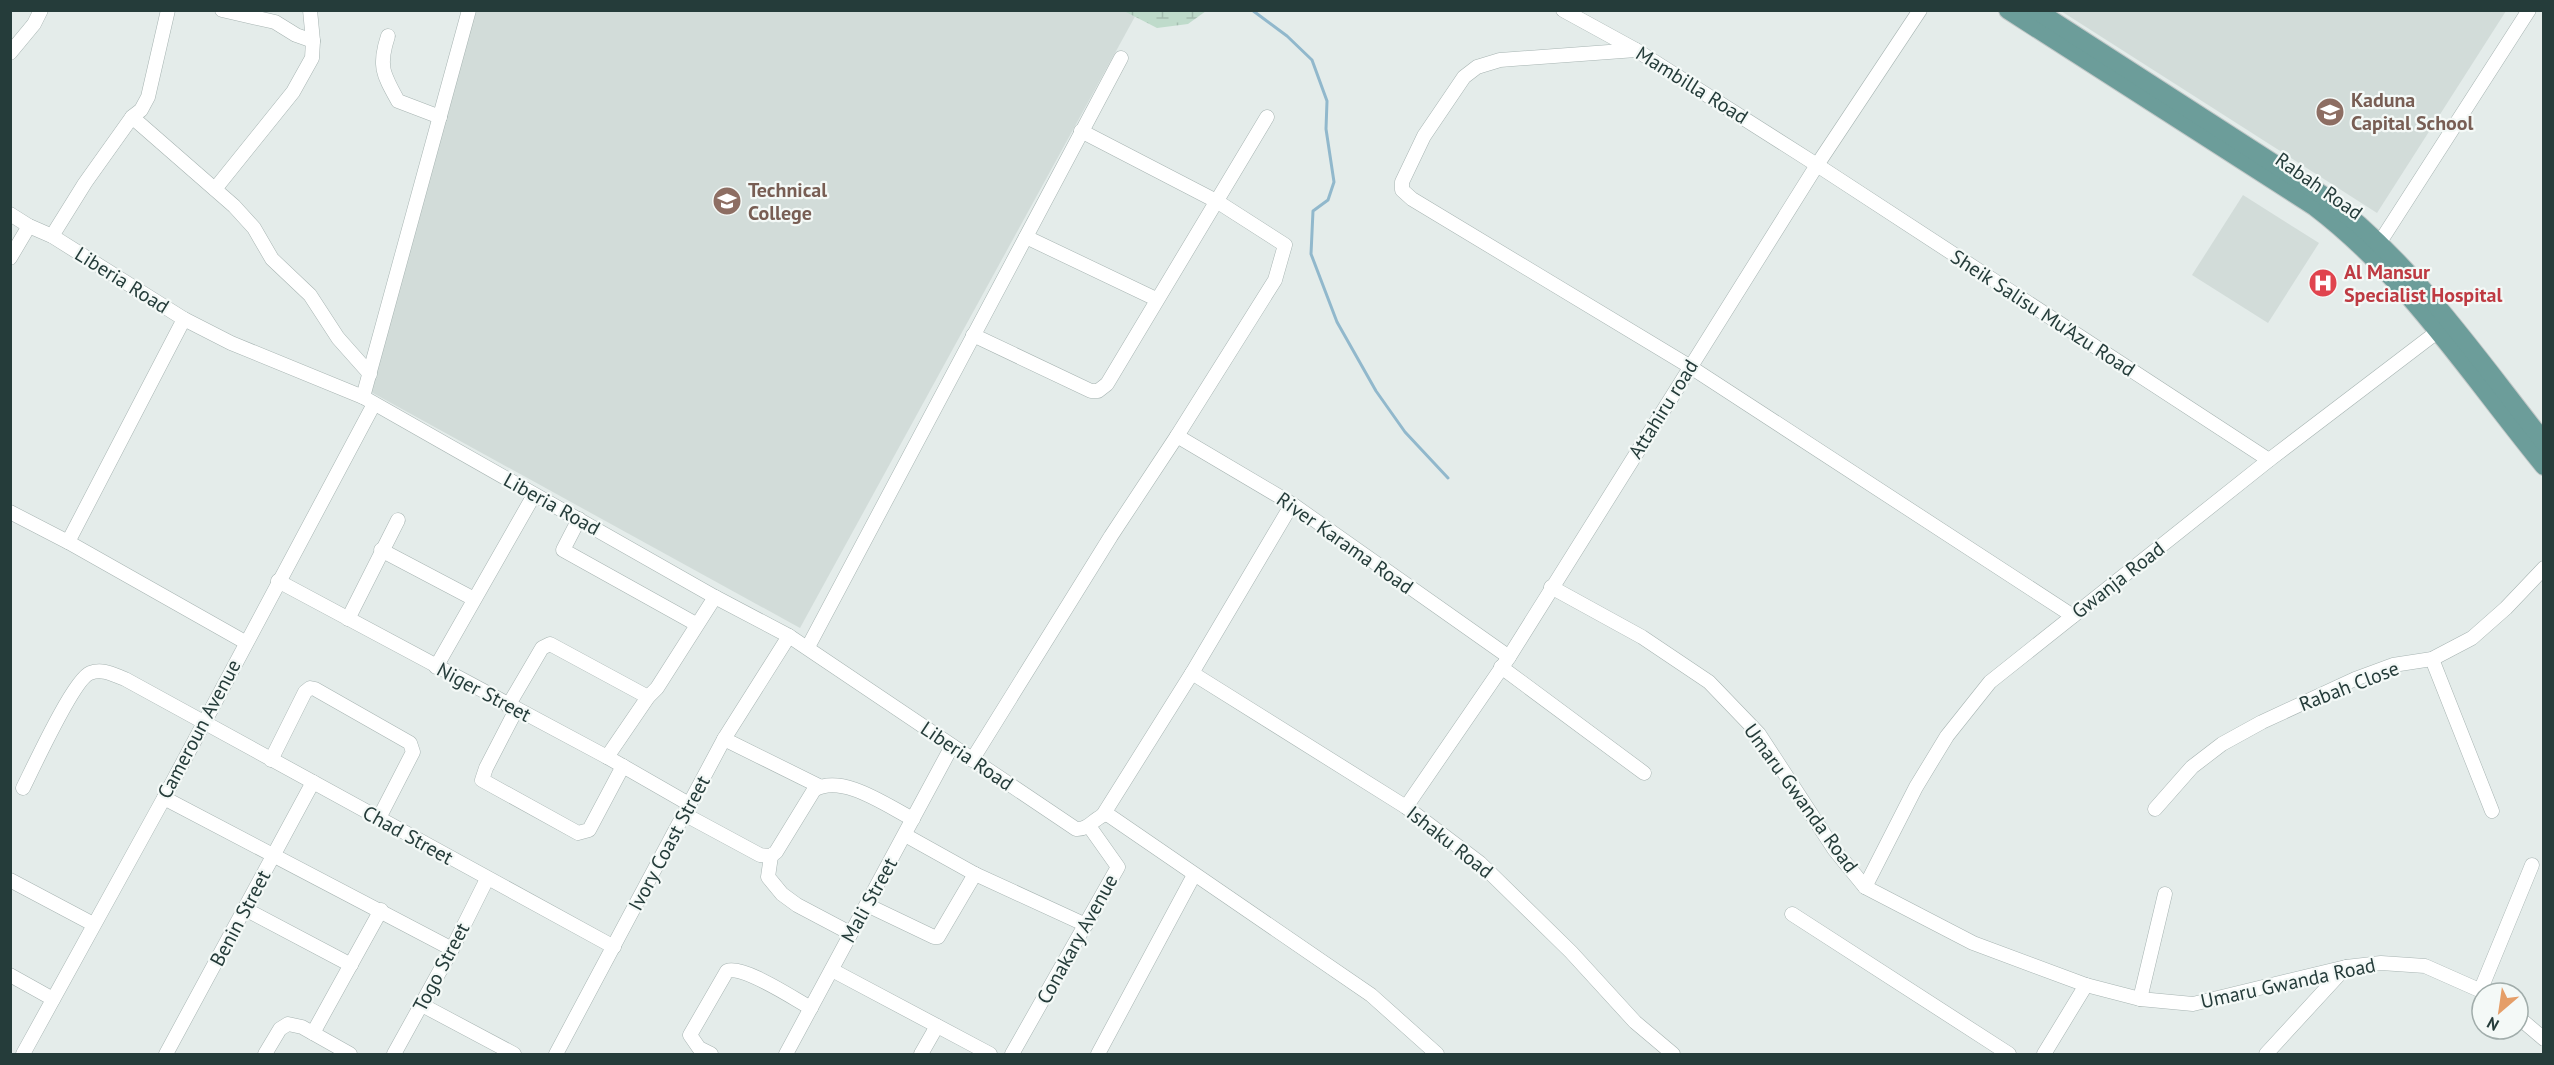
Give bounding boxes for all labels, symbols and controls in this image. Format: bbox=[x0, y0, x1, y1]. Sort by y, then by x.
street label: Mambilla Road bbox=[1631, 40, 1753, 130]
place label: Kaduna Capital School bbox=[2351, 87, 2474, 136]
school or university icon: Kaduna Capital School bbox=[2314, 96, 2346, 128]
street label: Rabah Road bbox=[2270, 146, 2368, 226]
place label: Technical College bbox=[748, 177, 827, 226]
school or university icon: Technical College bbox=[711, 185, 743, 217]
street label: Liberia Road bbox=[70, 241, 174, 319]
street label: Sheik Salisu Mu'Azu Road bbox=[1946, 244, 2140, 382]
place label: Al Mansur Specialist Hospital bbox=[2344, 259, 2502, 308]
hospital icon: Al Mansur Specialist Hospital bbox=[2307, 267, 2339, 299]
street label: Attahiru road bbox=[1622, 354, 1704, 464]
street label: Liberia Road bbox=[499, 467, 605, 541]
street label: River Karama Road bbox=[1272, 486, 1418, 600]
street label: Gwanja Road bbox=[2066, 536, 2170, 624]
street label: Cameroun Avenue bbox=[151, 655, 247, 803]
street label: Rabah Close bbox=[2295, 655, 2403, 717]
street label: Niger Street bbox=[432, 656, 536, 728]
street label: Liberia Road bbox=[916, 715, 1018, 797]
street label: Umaru Gwanda Road bbox=[1738, 718, 1864, 878]
street label: Ivory Coast Street bbox=[622, 771, 716, 915]
street label: Chad Street bbox=[358, 800, 458, 871]
street label: Ishaku Road bbox=[1401, 800, 1499, 884]
street label: Mali Street bbox=[835, 853, 903, 947]
street label: Benin Street bbox=[204, 865, 276, 971]
street label: Conakary Avenue bbox=[1031, 870, 1123, 1008]
street label: Togo Street bbox=[407, 918, 475, 1016]
street label: Umaru Gwanda Road bbox=[2198, 952, 2378, 1014]
north arrow bbox=[2470, 981, 2530, 1041]
text: N bbox=[2483, 1013, 2502, 1035]

